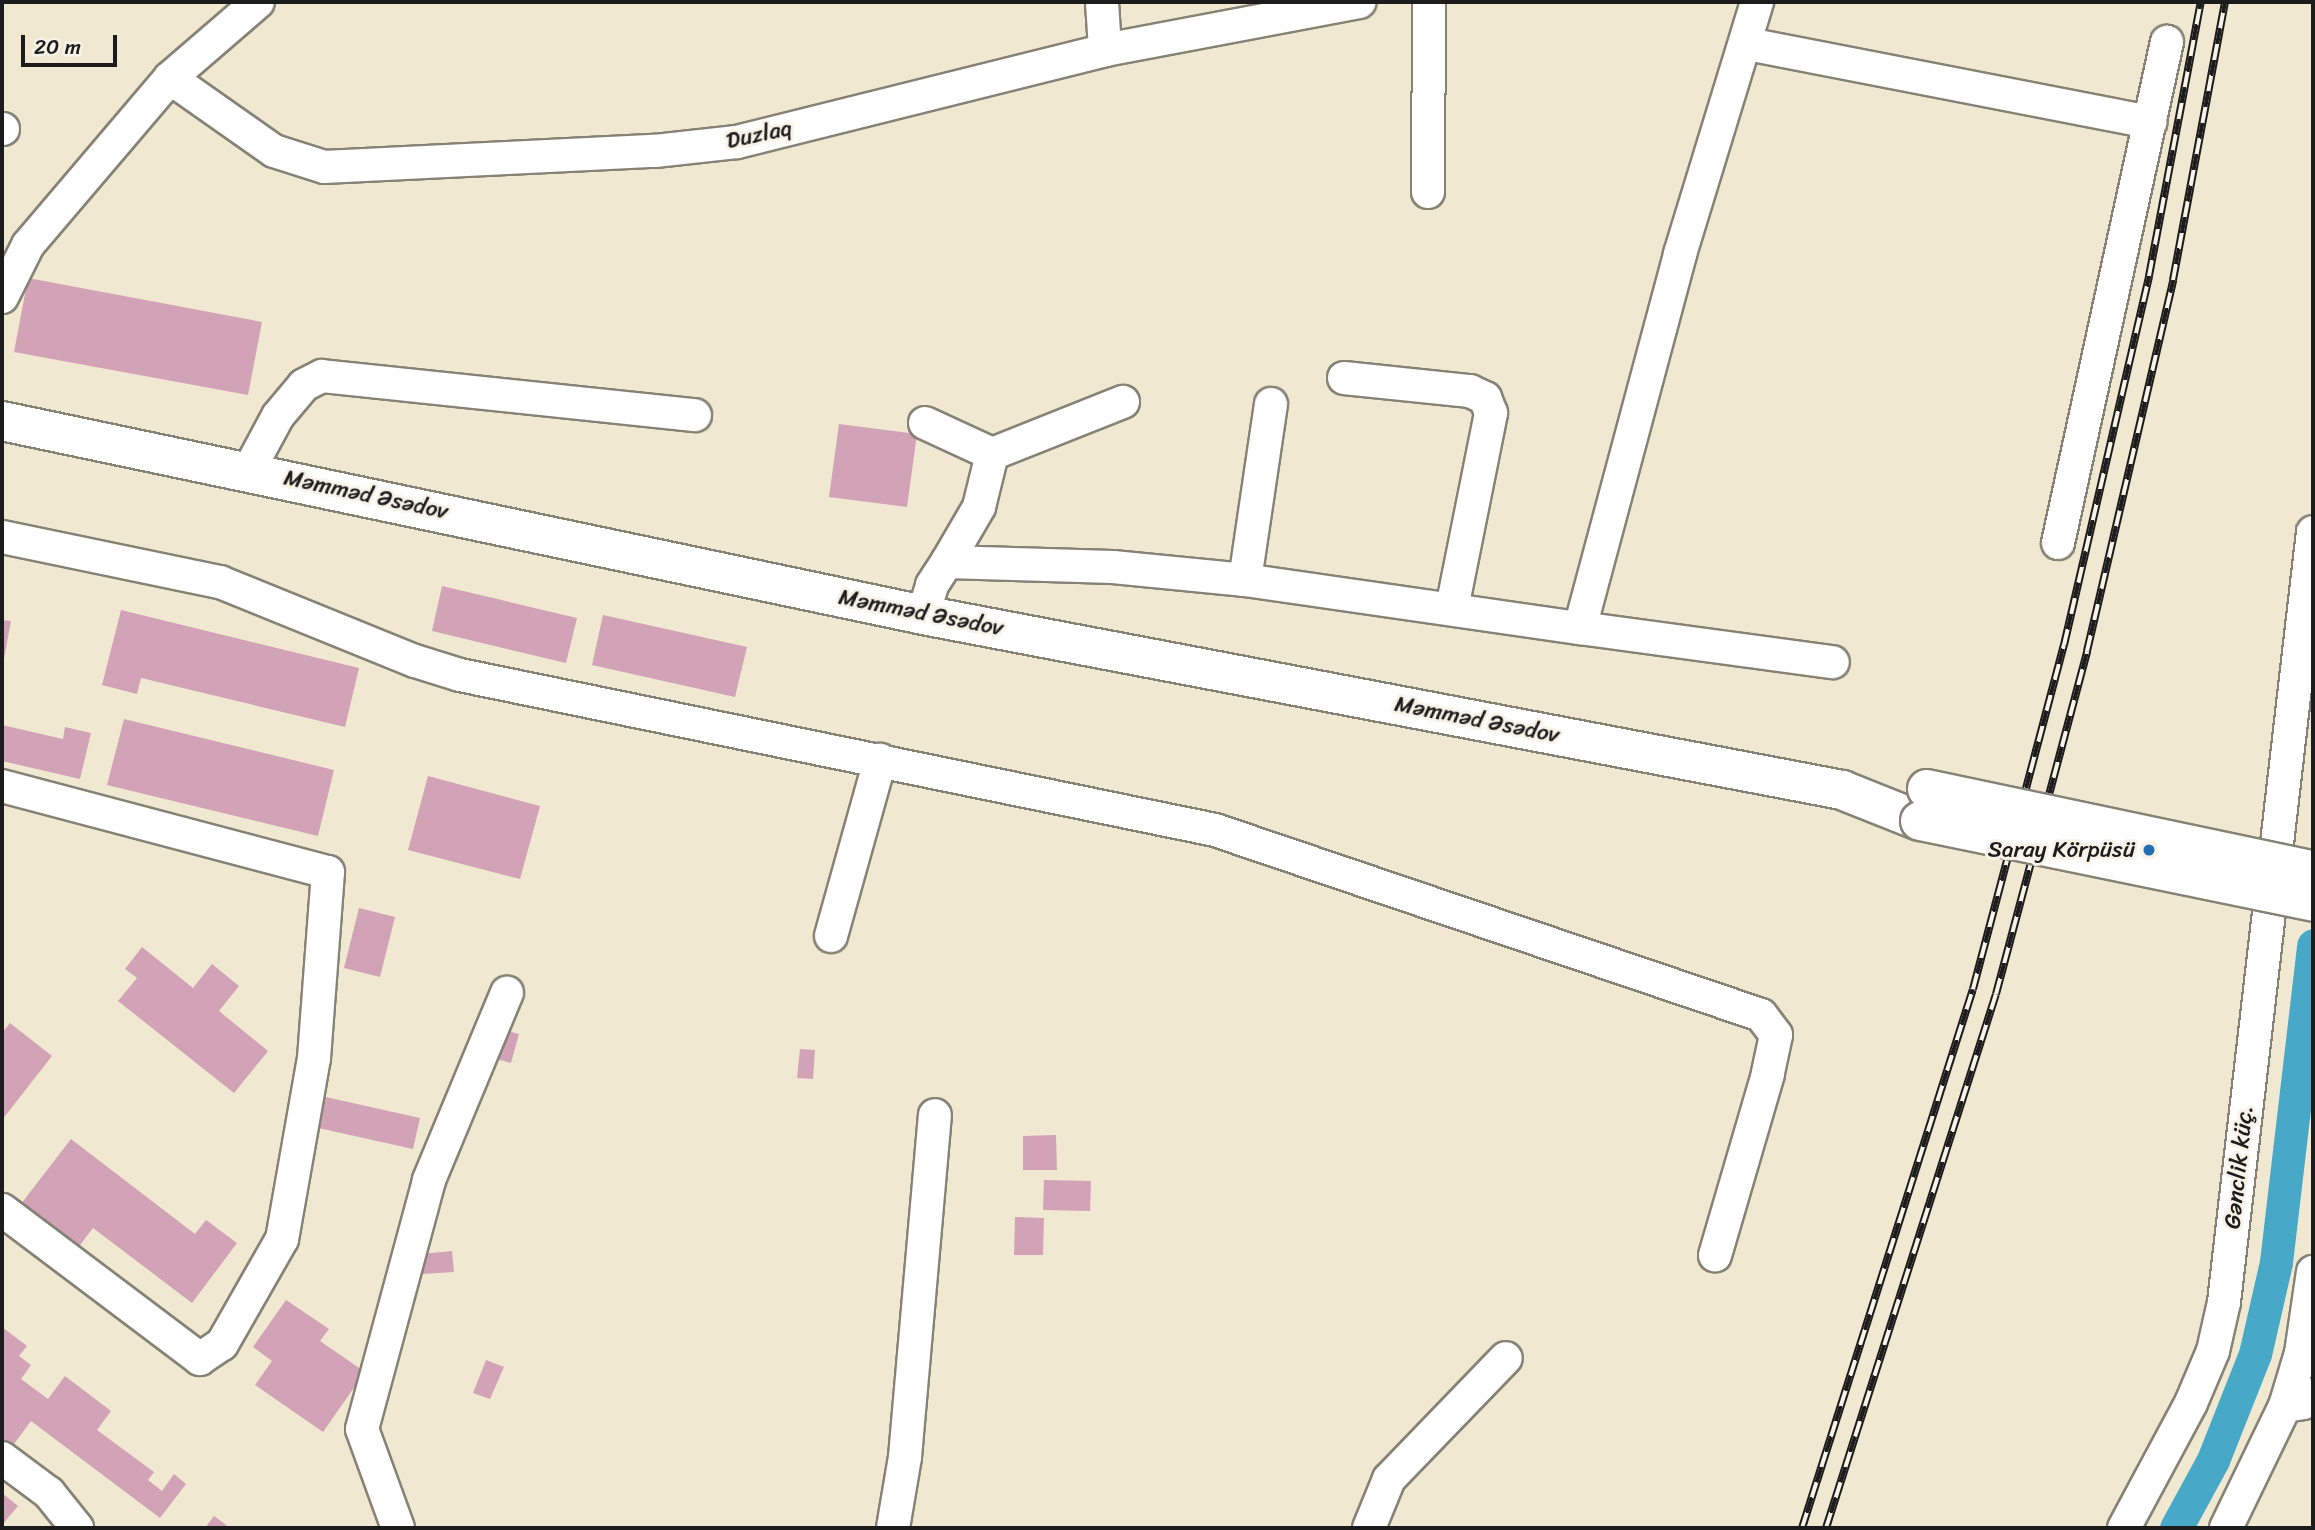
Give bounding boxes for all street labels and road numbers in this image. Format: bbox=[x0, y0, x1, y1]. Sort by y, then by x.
street label: Duzlaq bbox=[724, 115, 794, 155]
street label: Məmməd Əsədov bbox=[281, 464, 451, 526]
street label: Məmməd Əsədov bbox=[836, 583, 1006, 643]
street label: Məmməd Əsədov bbox=[1392, 690, 1562, 750]
street label: Gənclik küç. bbox=[2219, 1104, 2259, 1230]

